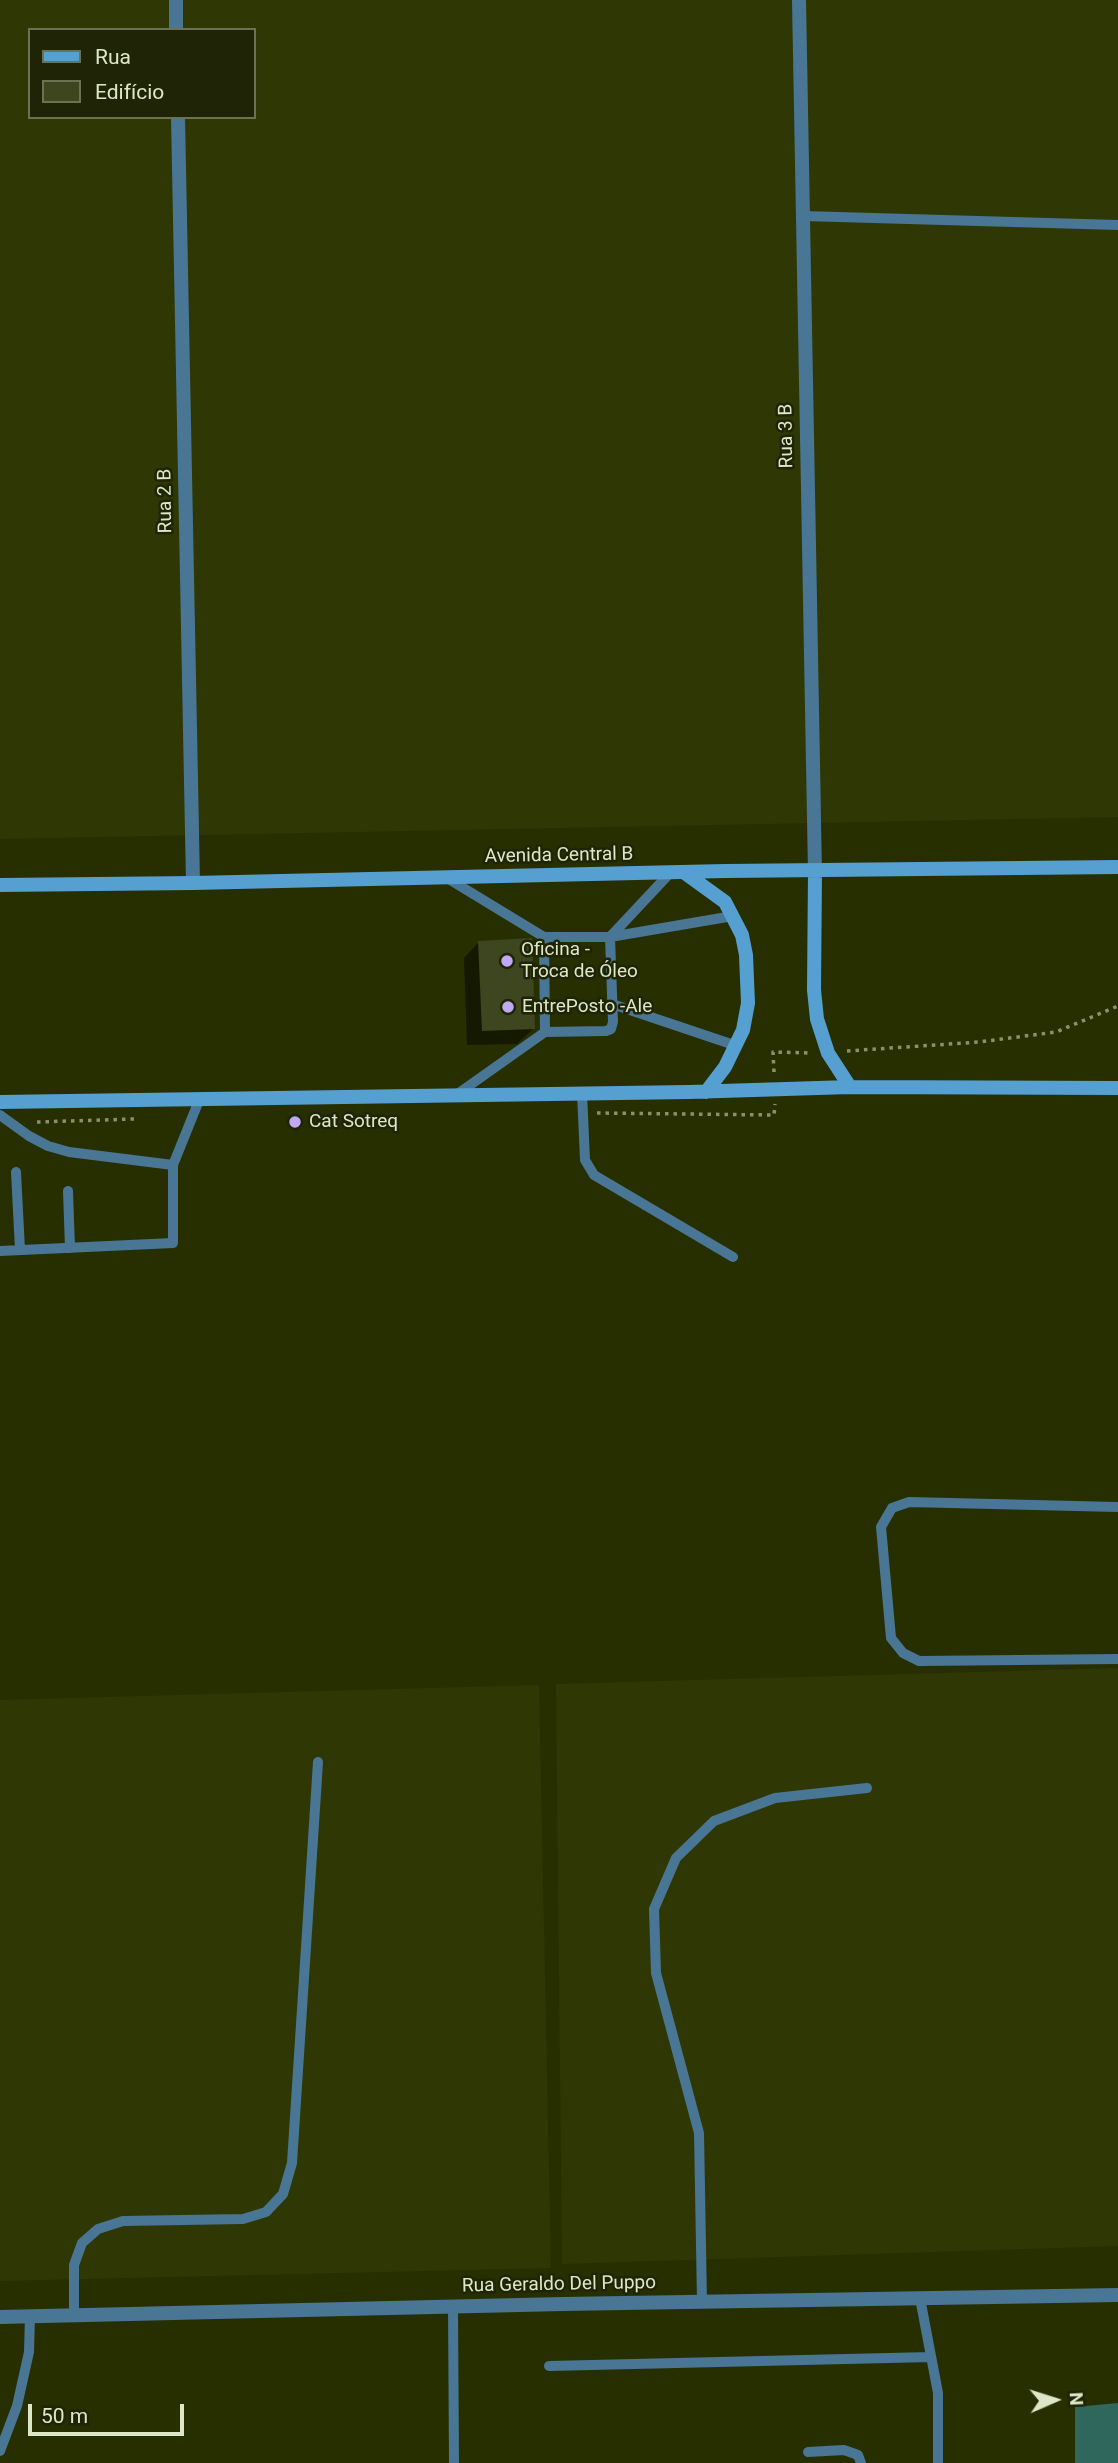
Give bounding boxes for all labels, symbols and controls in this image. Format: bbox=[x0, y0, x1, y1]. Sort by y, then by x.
legend bbox=[28, 28, 256, 119]
text: Rua bbox=[95, 45, 131, 69]
text: Edifício bbox=[95, 80, 164, 104]
street label: Rua 3 B bbox=[775, 404, 799, 468]
street label: Rua 2 B bbox=[154, 469, 178, 533]
street label: Avenida Central B bbox=[484, 843, 634, 869]
place label: Oficina - Troca de Óleo bbox=[521, 939, 638, 983]
marker: Oficina - Troca de Óleo bbox=[499, 953, 515, 969]
place label: EntrePosto -Ale bbox=[522, 996, 652, 1018]
marker: EntrePosto -Ale bbox=[500, 999, 516, 1015]
place label: Cat Sotreq bbox=[309, 1111, 398, 1133]
marker: Cat Sotreq bbox=[287, 1114, 303, 1130]
street label: Rua Geraldo Del Puppo bbox=[462, 2272, 656, 2298]
north arrow bbox=[1020, 2365, 1090, 2435]
scale bar bbox=[32, 2390, 187, 2434]
text: N bbox=[1065, 2392, 1088, 2406]
text: 50 m bbox=[41, 2404, 88, 2428]

